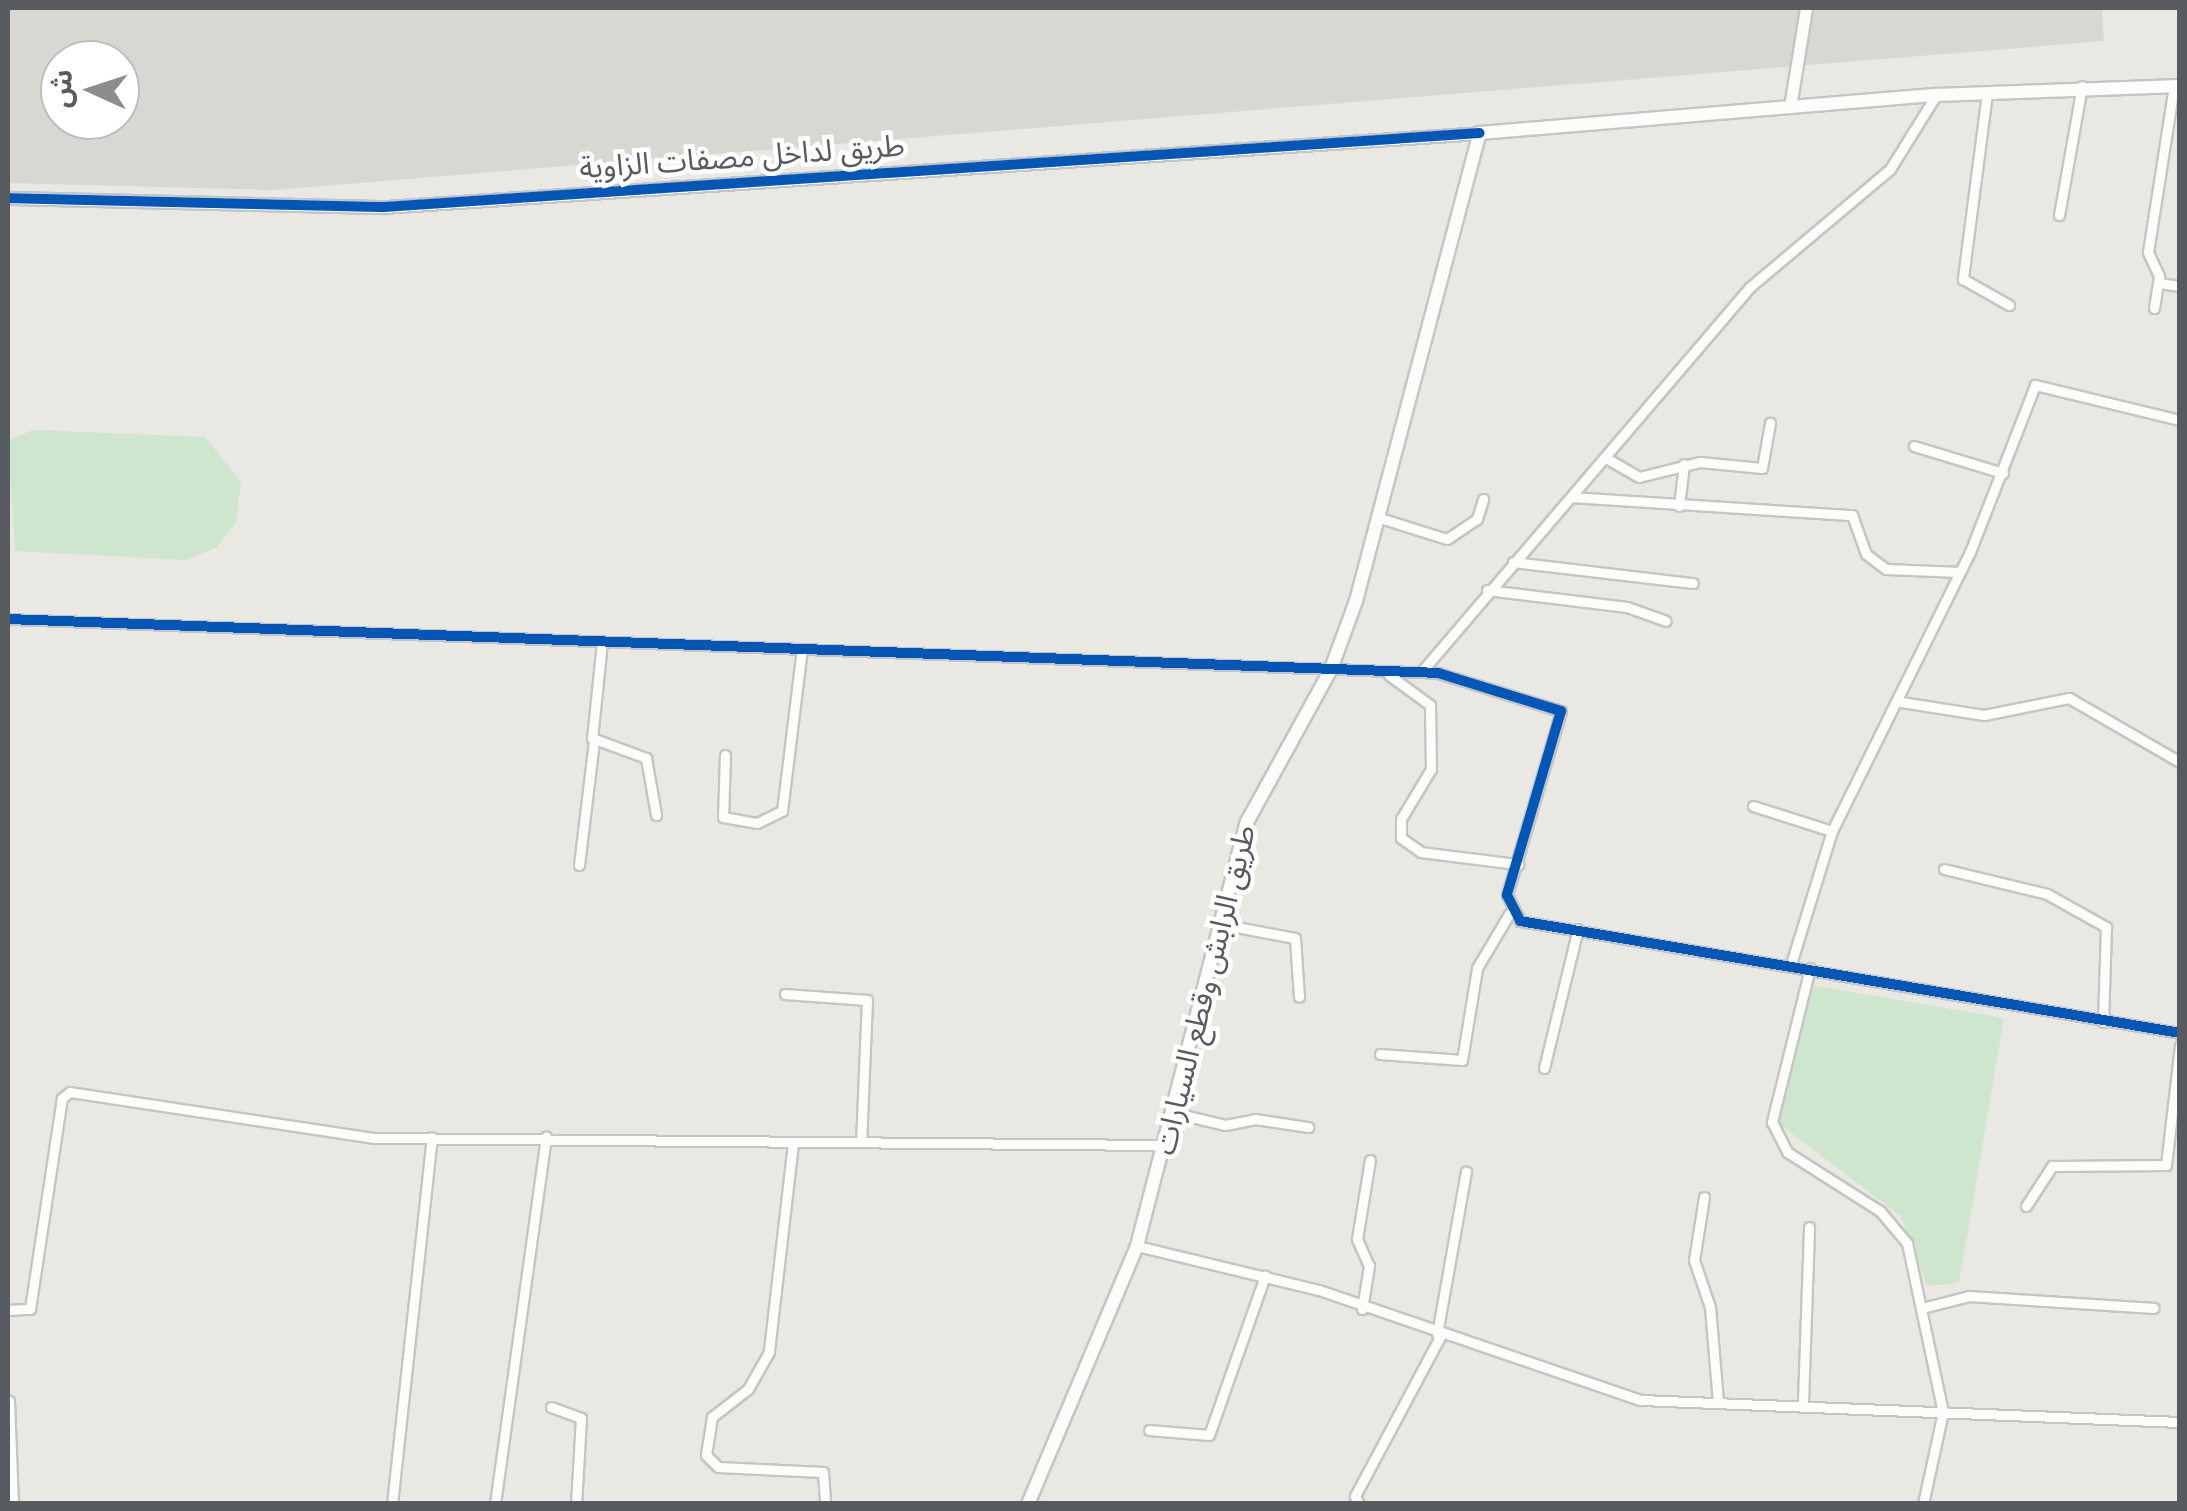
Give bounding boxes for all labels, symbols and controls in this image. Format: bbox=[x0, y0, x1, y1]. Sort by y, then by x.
north arrow bbox=[40, 40, 140, 140]
text: ش bbox=[42, 68, 82, 109]
street label: طريق لداخل مصفات الزاوية bbox=[578, 129, 906, 187]
street label: طريق الرابش وقطع السيارات bbox=[1148, 821, 1264, 1159]

